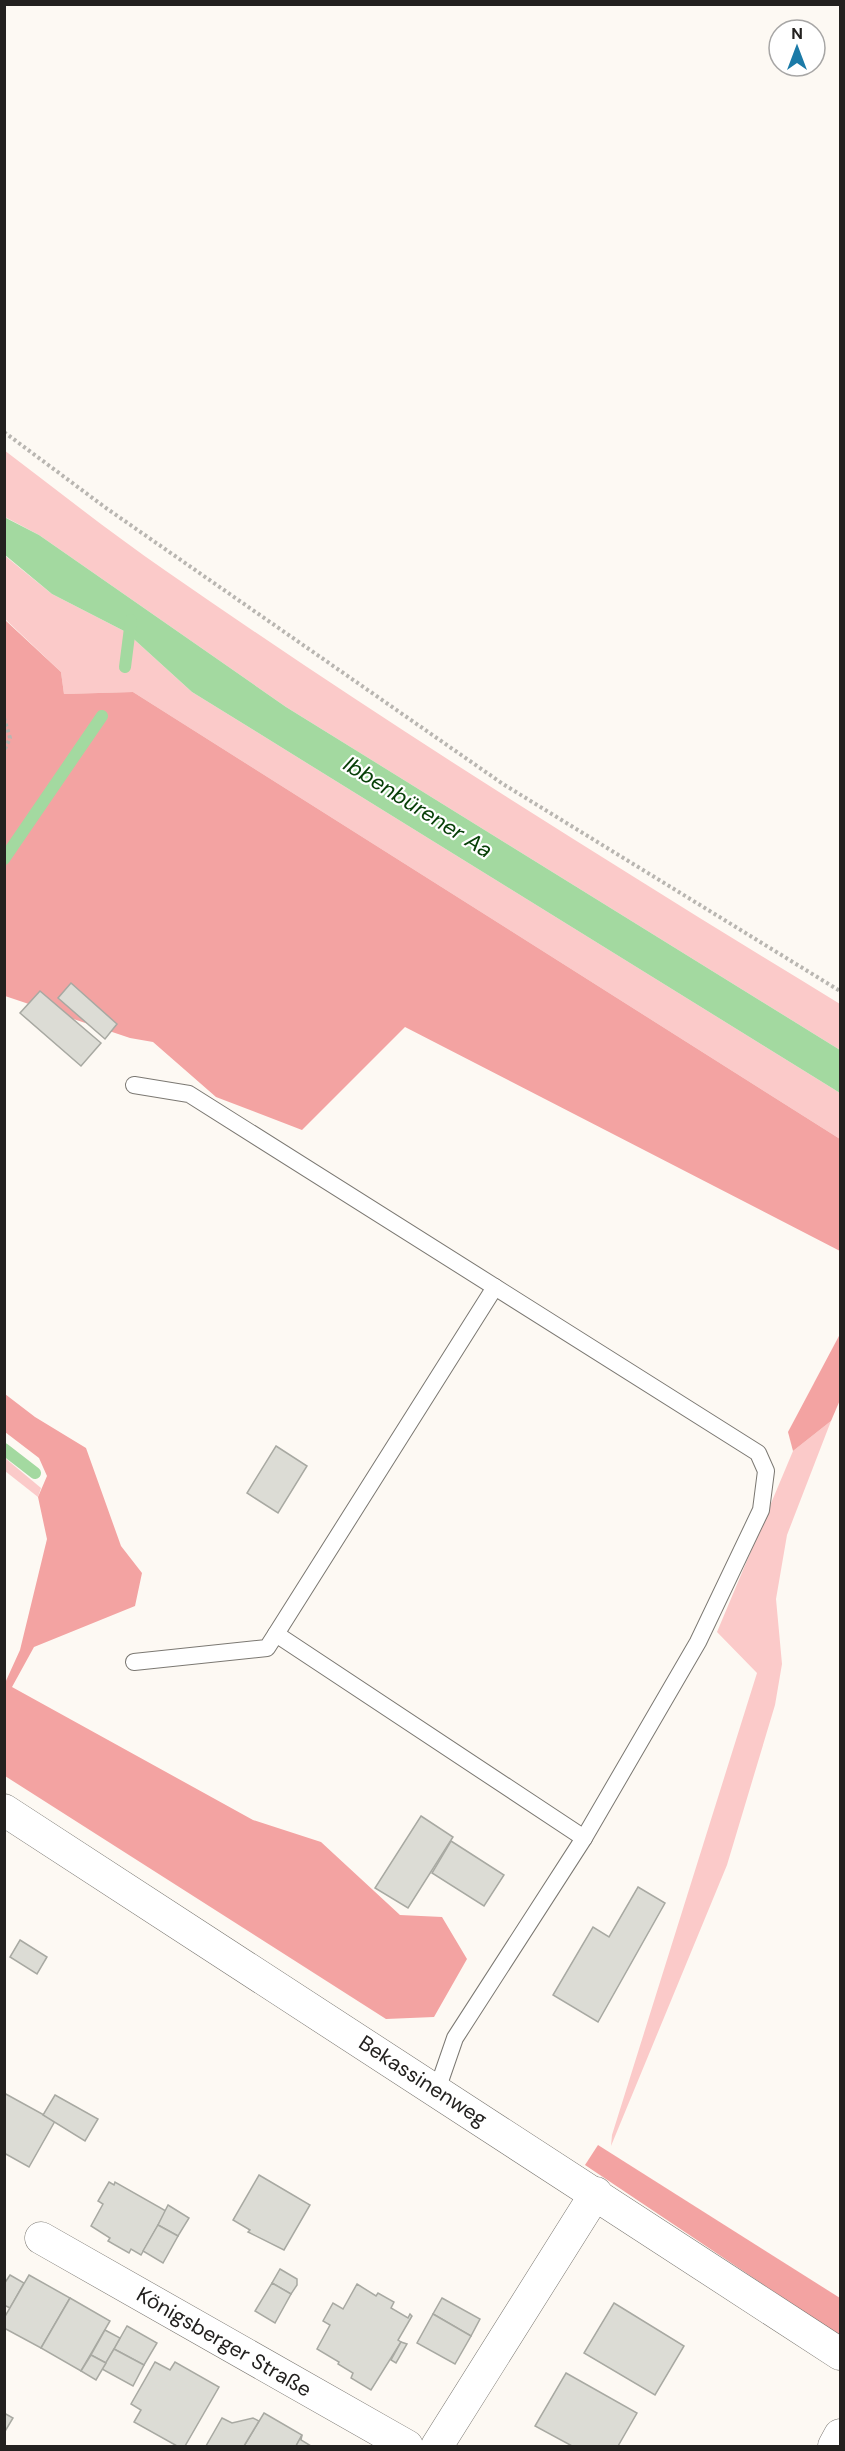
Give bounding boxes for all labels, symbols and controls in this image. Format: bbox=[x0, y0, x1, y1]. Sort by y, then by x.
north arrow bbox=[767, 18, 827, 78]
text: N bbox=[791, 23, 803, 44]
water label: Ibbenbürener Aa bbox=[338, 749, 498, 865]
street label: Bekassinenweg bbox=[353, 2029, 493, 2133]
street label: Königsberger Straße bbox=[131, 2280, 317, 2404]

